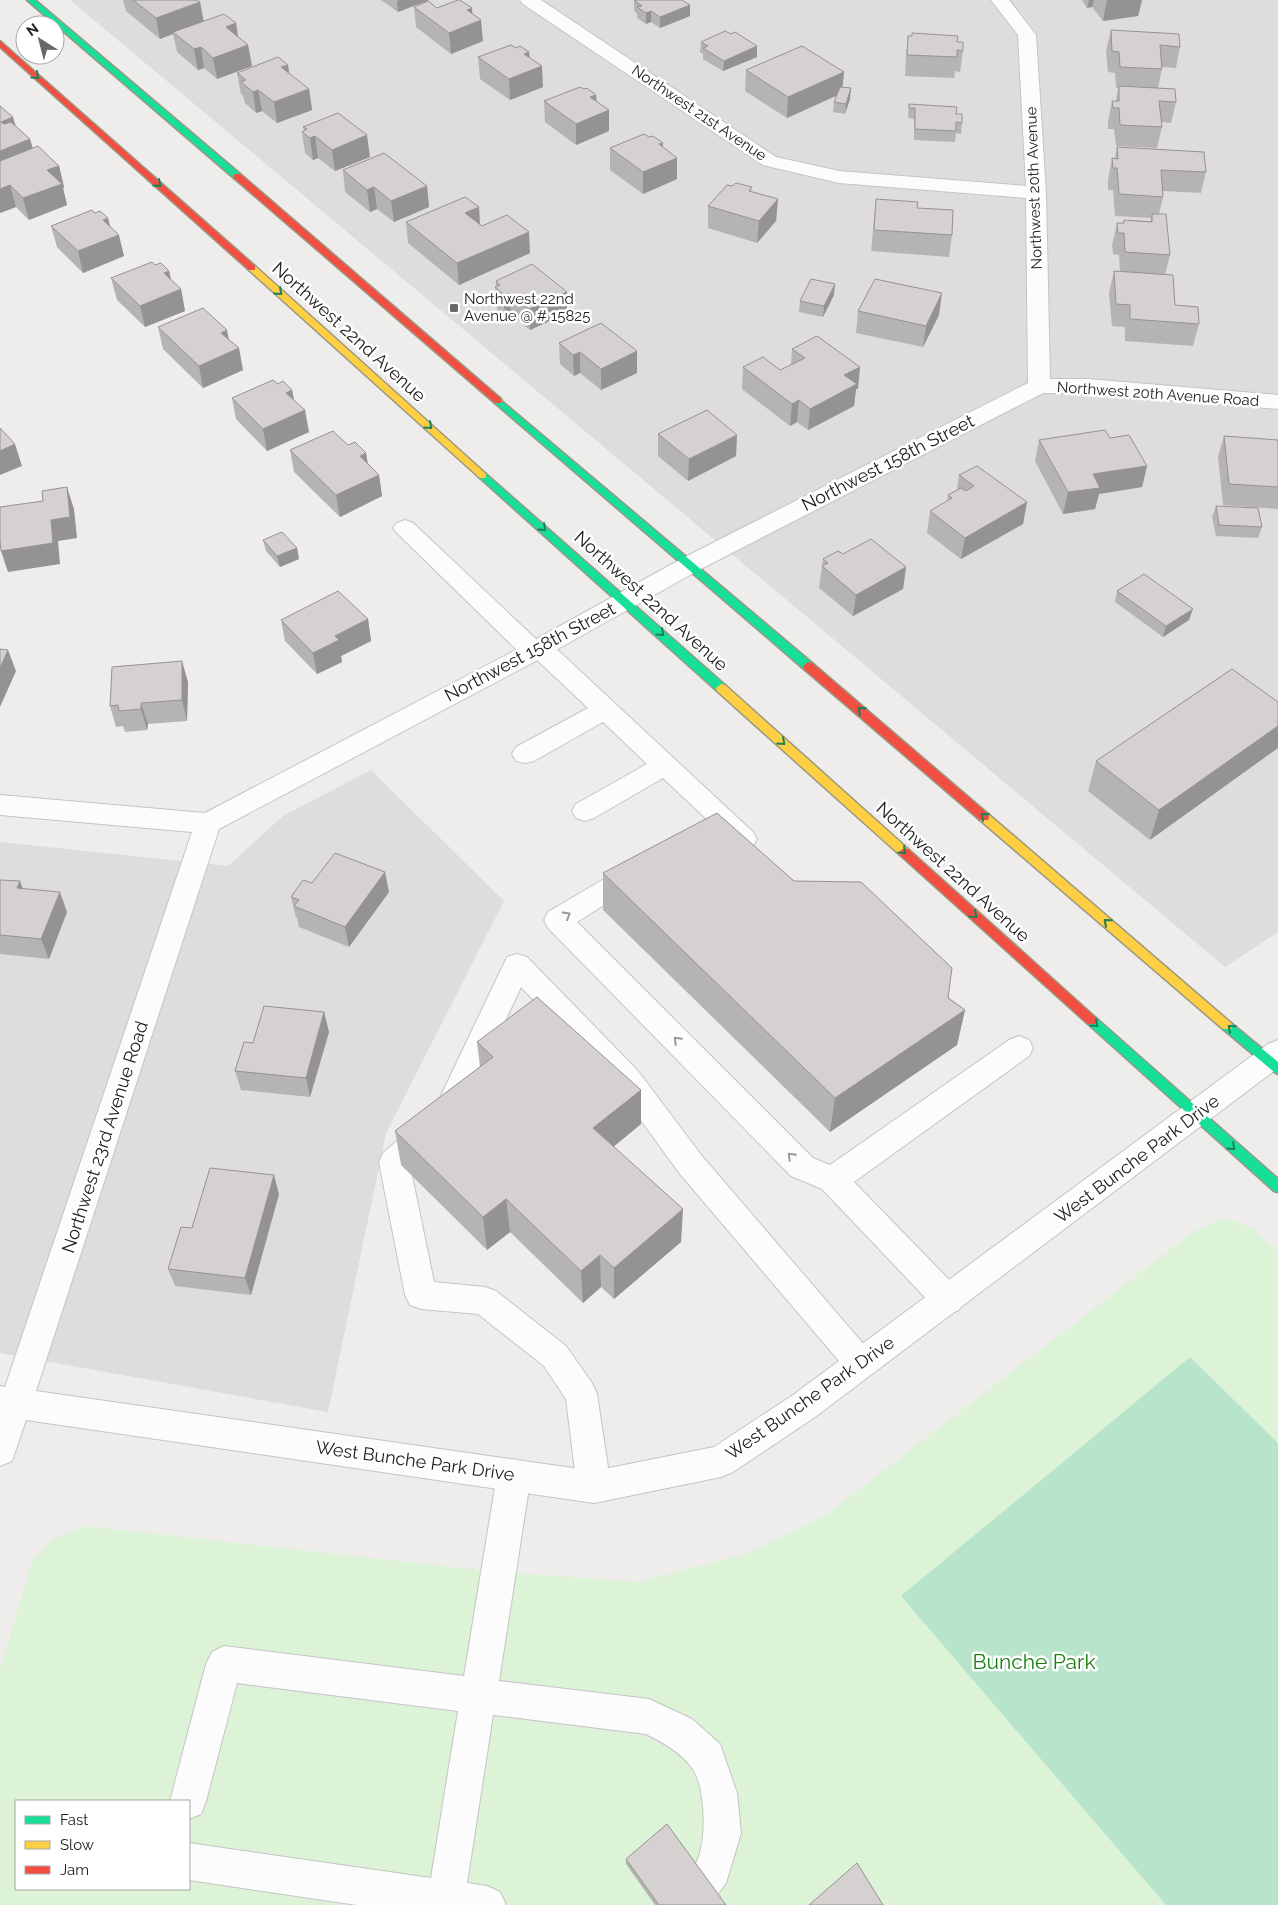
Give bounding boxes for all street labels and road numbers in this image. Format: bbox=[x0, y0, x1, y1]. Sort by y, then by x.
street label: Northwest 21st Avenue bbox=[628, 61, 770, 165]
street label: Northwest 20th Avenue bbox=[1022, 106, 1046, 270]
street label: Northwest 22nd Avenue bbox=[268, 257, 431, 406]
street label: Northwest 20th Avenue Road bbox=[1056, 378, 1260, 410]
street label: Northwest 158th Street bbox=[798, 410, 977, 515]
street label: Northwest 22nd Avenue bbox=[570, 526, 733, 675]
street label: Northwest 158th Street bbox=[441, 598, 619, 706]
street label: Northwest 22nd Avenue bbox=[872, 797, 1035, 946]
street label: Northwest 23rd Avenue Road bbox=[57, 1018, 152, 1255]
street label: West Bunche Park Drive bbox=[1050, 1090, 1223, 1227]
street label: West Bunche Park Drive bbox=[722, 1331, 898, 1464]
street label: West Bunche Park Drive bbox=[314, 1436, 516, 1485]

